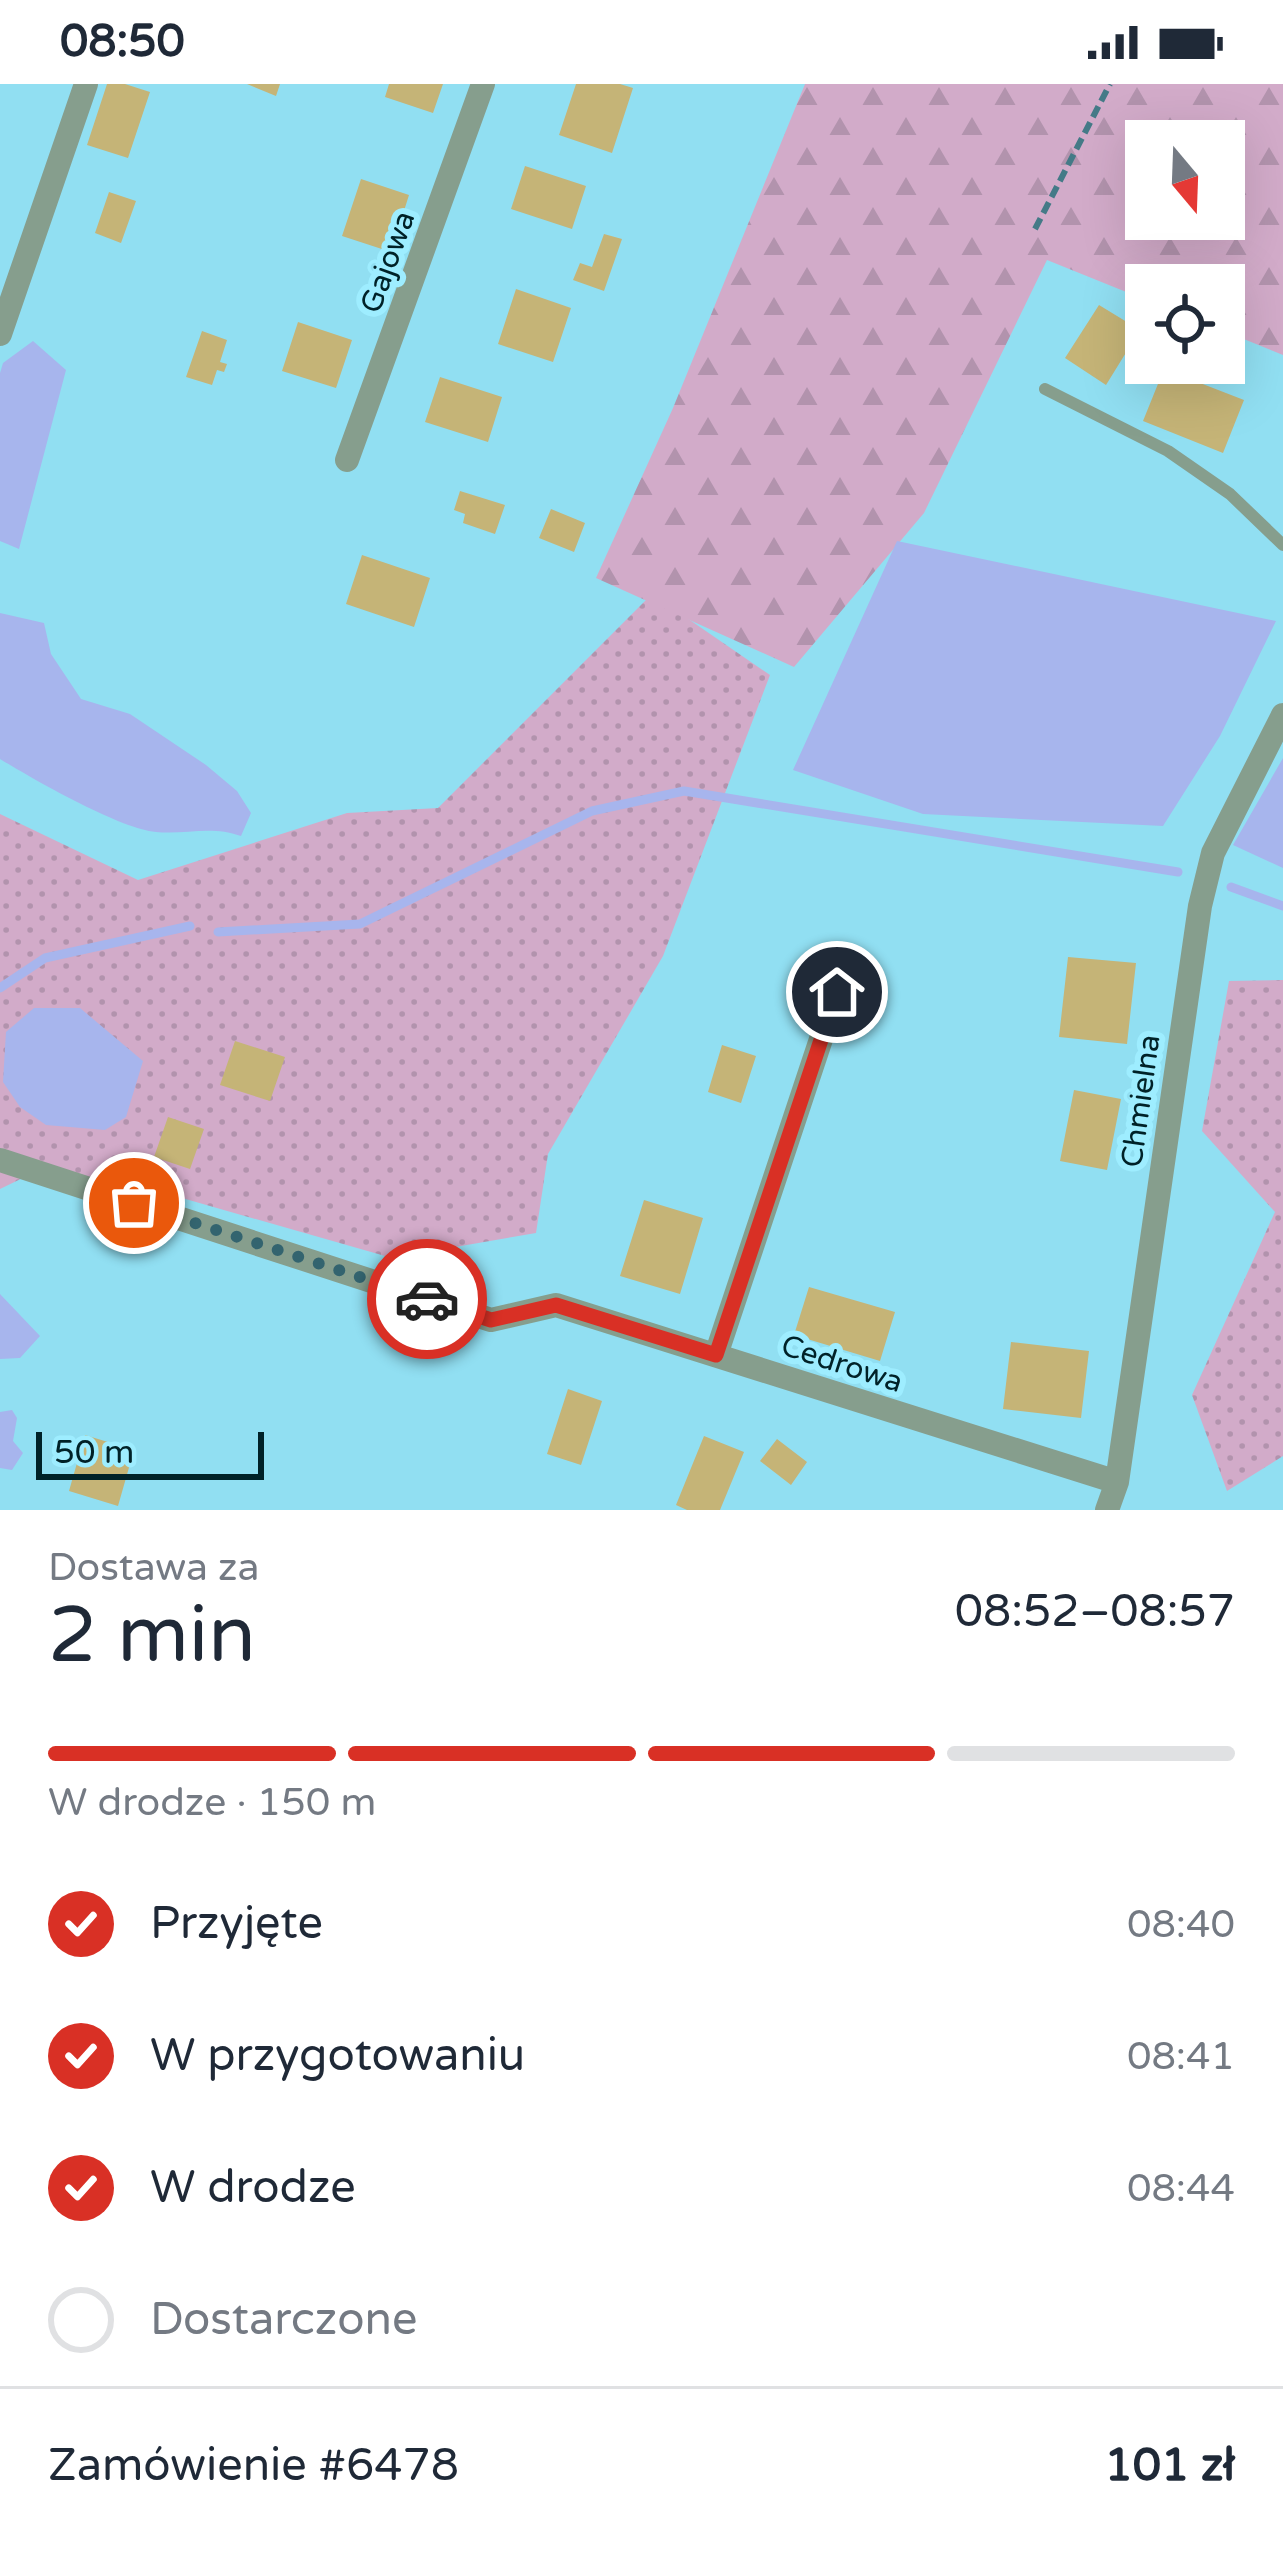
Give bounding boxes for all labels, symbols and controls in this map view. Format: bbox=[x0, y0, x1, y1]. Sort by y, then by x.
text: 08:50 bbox=[60, 15, 185, 69]
north arrow bbox=[1125, 120, 1245, 240]
map controls bbox=[1125, 120, 1245, 384]
street label: Gajowa bbox=[353, 206, 423, 318]
button: locate bbox=[1125, 264, 1245, 384]
pin bbox=[786, 941, 888, 1043]
icon: home bbox=[804, 959, 870, 1025]
street label: Chmielna bbox=[1113, 1032, 1169, 1170]
pin bbox=[83, 1152, 185, 1254]
icon: bag bbox=[101, 1170, 167, 1236]
courier bbox=[367, 1239, 487, 1359]
icon: car bbox=[394, 1266, 460, 1332]
street label: Cedrowa bbox=[776, 1327, 908, 1401]
scale bar bbox=[36, 1426, 264, 1479]
text: 50 m bbox=[54, 1433, 134, 1472]
text: Dostawa za bbox=[48, 1544, 259, 1591]
text: 08:52–08:57 bbox=[955, 1585, 1235, 1639]
text: 2 min bbox=[48, 1589, 256, 1683]
text: W drodze · 150 m bbox=[48, 1779, 376, 1826]
icon: check bbox=[48, 1891, 114, 1957]
text: Przyjęte bbox=[150, 1897, 323, 1951]
text: 08:40 bbox=[1127, 1901, 1235, 1948]
icon: check bbox=[48, 2023, 114, 2089]
text: W przygotowaniu bbox=[150, 2029, 525, 2083]
text: 08:41 bbox=[1127, 2033, 1235, 2080]
icon: check bbox=[48, 2155, 114, 2221]
text: W drodze bbox=[150, 2161, 356, 2215]
text: 08:44 bbox=[1127, 2165, 1235, 2212]
text: Dostarczone bbox=[150, 2293, 417, 2347]
text: Zamówienie #6478 bbox=[48, 2439, 459, 2493]
text: 101 zł bbox=[1104, 2439, 1235, 2493]

